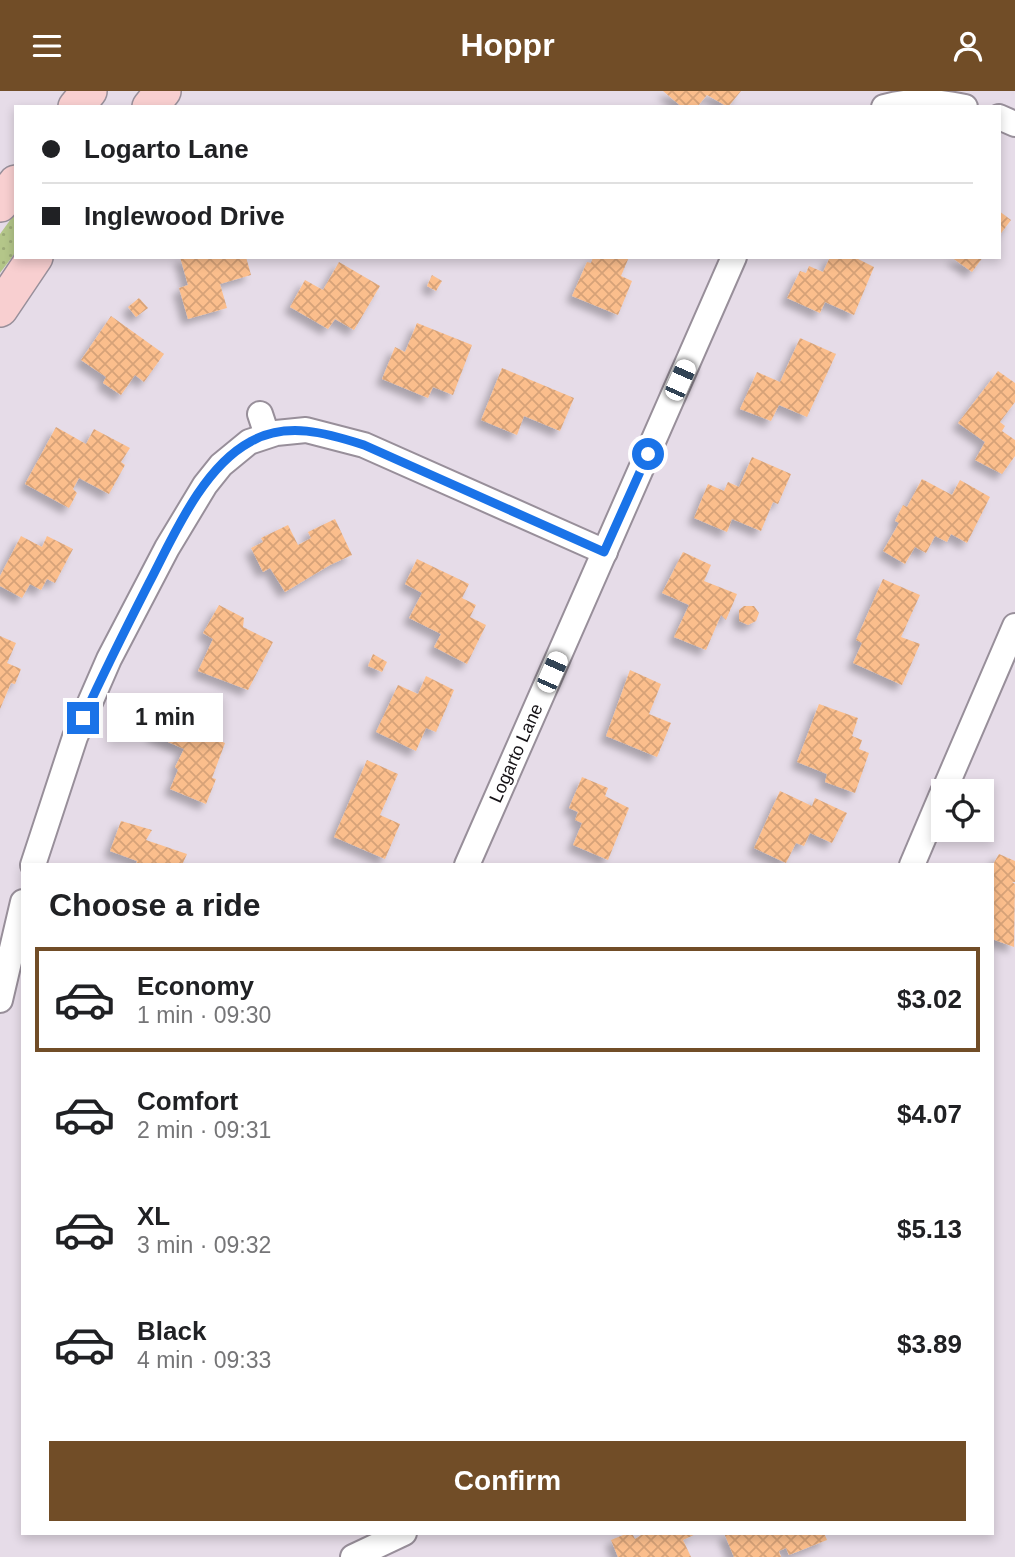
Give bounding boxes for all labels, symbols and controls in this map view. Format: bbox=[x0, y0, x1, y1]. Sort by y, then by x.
icon: menu bbox=[28, 27, 66, 65]
text: Hoppr bbox=[460, 27, 555, 63]
icon: person bbox=[949, 27, 987, 65]
text: Logarto Lane bbox=[84, 134, 249, 164]
text: Inglewood Drive bbox=[84, 201, 285, 231]
car bbox=[662, 357, 699, 403]
route start bbox=[632, 438, 664, 470]
car bbox=[534, 649, 571, 695]
callout: 1 min bbox=[108, 693, 223, 743]
street label: Logarto Lane bbox=[485, 700, 547, 806]
route end bbox=[67, 702, 99, 734]
text: 1 min bbox=[135, 704, 195, 730]
map controls bbox=[931, 779, 994, 842]
button: locate bbox=[931, 779, 994, 842]
text: Choose a ride bbox=[49, 887, 261, 923]
icon: car bbox=[53, 968, 116, 1031]
text: Economy bbox=[137, 971, 254, 1001]
text: $3.02 bbox=[897, 984, 962, 1014]
text: 1 min · 09:30 bbox=[137, 1002, 271, 1028]
icon: car bbox=[53, 1083, 116, 1146]
text: Comfort bbox=[137, 1086, 238, 1116]
text: $4.07 bbox=[897, 1099, 962, 1129]
text: 2 min · 09:31 bbox=[137, 1117, 271, 1143]
icon: car bbox=[53, 1198, 116, 1261]
text: XL bbox=[137, 1201, 170, 1231]
text: $5.13 bbox=[897, 1214, 962, 1244]
text: 3 min · 09:32 bbox=[137, 1232, 271, 1258]
icon: car bbox=[53, 1313, 116, 1376]
text: Black bbox=[137, 1316, 206, 1346]
text: $3.89 bbox=[897, 1329, 962, 1359]
text: 4 min · 09:33 bbox=[137, 1347, 271, 1373]
button: Confirm bbox=[49, 1441, 966, 1521]

